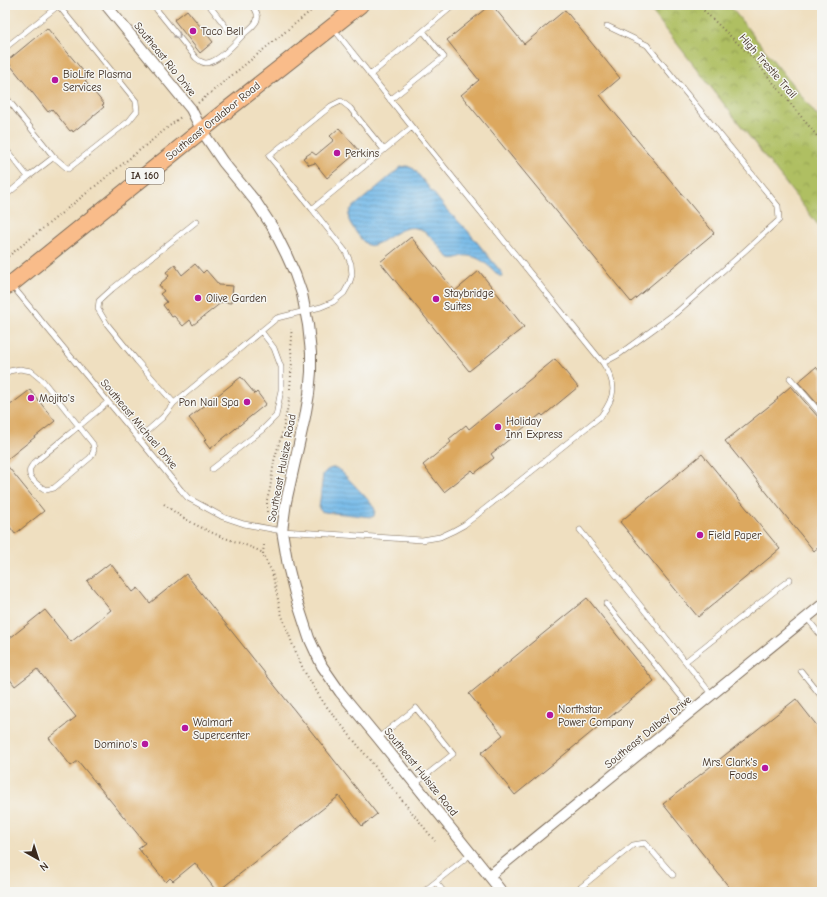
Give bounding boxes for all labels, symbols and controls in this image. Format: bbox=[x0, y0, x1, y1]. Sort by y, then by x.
street label: Southeast Rio Drive bbox=[131, 19, 199, 99]
place label: Taco Bell bbox=[201, 25, 243, 38]
marker: Taco Bell bbox=[188, 26, 198, 36]
one-way arrow bbox=[173, 31, 180, 38]
street label: High Trestle Trail bbox=[737, 31, 799, 101]
place label: BioLife Plasma Services bbox=[63, 68, 132, 94]
marker: BioLife Plasma Services bbox=[50, 75, 60, 85]
street label: Southeast Oralabor Road bbox=[163, 79, 263, 163]
place label: Perkins bbox=[345, 147, 379, 160]
marker: Perkins bbox=[332, 148, 342, 158]
road number: IA 160 bbox=[126, 168, 164, 184]
place label: Staybridge Suites bbox=[444, 287, 494, 313]
place label: Olive Garden bbox=[206, 292, 267, 305]
marker: Olive Garden bbox=[193, 293, 203, 303]
marker: Staybridge Suites bbox=[431, 294, 441, 304]
street label: Southeast Michael Drive bbox=[98, 377, 181, 472]
place label: Mojito's bbox=[39, 392, 75, 405]
marker: Mojito's bbox=[26, 393, 36, 403]
place label: Pon Nail Spa bbox=[179, 396, 239, 409]
marker: Pon Nail Spa bbox=[242, 397, 252, 407]
street label: Southeast Hulsize Road bbox=[265, 413, 299, 523]
place label: Holiday Inn Express bbox=[506, 415, 563, 441]
marker: Holiday Inn Express bbox=[493, 422, 503, 432]
place label: Field Paper bbox=[708, 529, 762, 542]
marker: Field Paper bbox=[695, 530, 705, 540]
street label: Southeast Dalbey Drive bbox=[602, 693, 694, 771]
place label: Northstar Power Company bbox=[558, 703, 634, 729]
marker: Northstar Power Company bbox=[545, 710, 555, 720]
place label: Walmart Supercenter bbox=[193, 716, 250, 742]
marker: Walmart Supercenter bbox=[180, 723, 190, 733]
street label: Southeast Hulsize Road bbox=[381, 725, 461, 819]
place label: Domino's bbox=[94, 738, 137, 751]
marker: Domino's bbox=[140, 739, 150, 749]
place label: Mrs. Clark's Foods bbox=[702, 756, 757, 782]
marker: Mrs. Clark's Foods bbox=[760, 763, 770, 773]
north arrow bbox=[18, 839, 58, 879]
text: N bbox=[37, 859, 51, 874]

